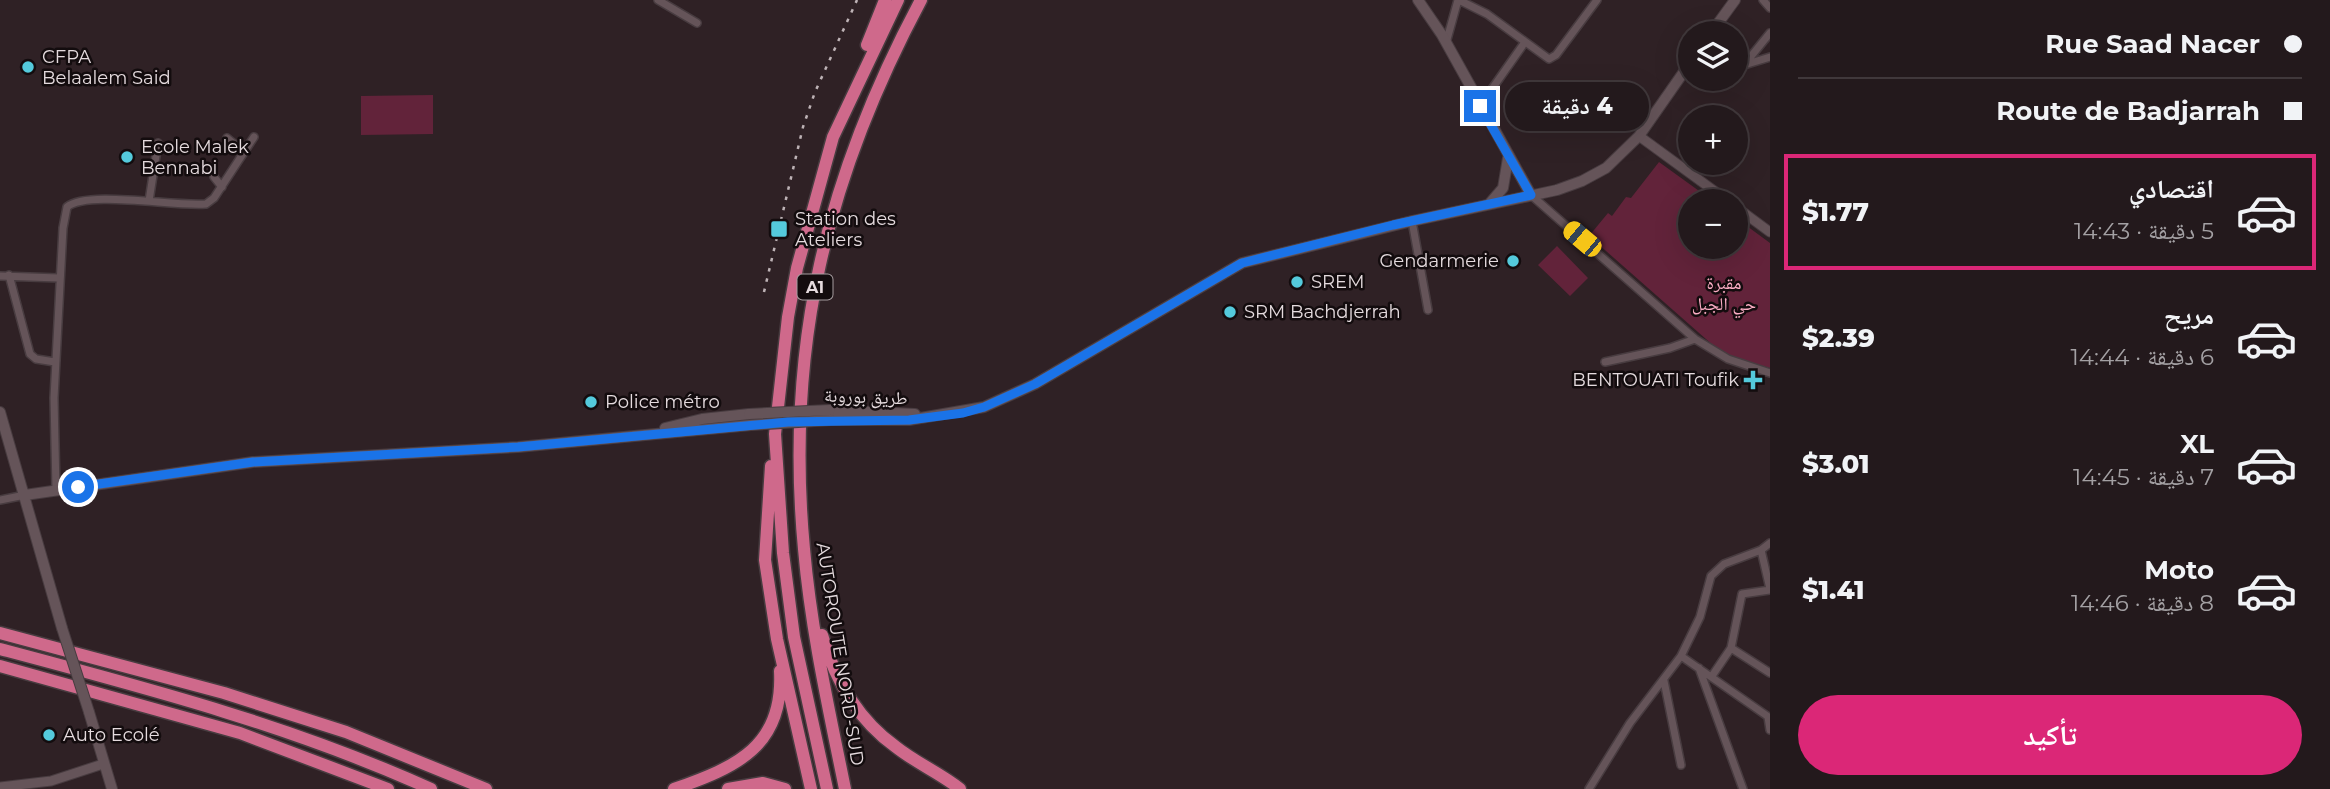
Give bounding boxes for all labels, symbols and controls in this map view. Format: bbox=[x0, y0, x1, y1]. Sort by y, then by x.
map controls bbox=[1678, 21, 1748, 259]
button: layers bbox=[1678, 21, 1748, 91]
text: Rue Saad Nacer bbox=[2045, 28, 2260, 60]
place label: CFPA Belaalem Said bbox=[42, 46, 171, 89]
marker: CFPA Belaalem Said bbox=[20, 59, 36, 75]
callout: 4 دقيقة bbox=[1504, 82, 1648, 130]
route end bbox=[1464, 90, 1496, 122]
text: 4 دقيقة bbox=[1541, 92, 1613, 120]
text: Route de Badjarrah bbox=[1996, 95, 2260, 127]
button: + bbox=[1678, 105, 1748, 175]
place label: Ecole Malek Bennabi bbox=[141, 136, 249, 179]
marker: Ecole Malek Bennabi bbox=[119, 149, 135, 165]
text: اقتصادي bbox=[2129, 173, 2214, 205]
icon: car bbox=[2235, 181, 2298, 244]
button: − bbox=[1678, 189, 1748, 259]
text: $1.77 bbox=[1802, 196, 1869, 228]
place label: Station des Ateliers bbox=[795, 208, 896, 251]
car bbox=[1560, 217, 1605, 261]
text: 5 دقيقة · 14:43 bbox=[2074, 217, 2214, 245]
marker: Station des Ateliers bbox=[769, 219, 789, 239]
place label: Gendarmerie bbox=[1379, 250, 1499, 272]
marker: Gendarmerie bbox=[1505, 253, 1521, 269]
place label: SREM bbox=[1311, 271, 1364, 293]
park label: مقبرة حي الجبل bbox=[1692, 272, 1756, 319]
road number: A1 bbox=[798, 274, 832, 300]
marker: SREM bbox=[1289, 274, 1305, 290]
text: مريح bbox=[2164, 299, 2214, 331]
place label: SRM Bachdjerrah bbox=[1244, 301, 1401, 323]
marker: SRM Bachdjerrah bbox=[1222, 304, 1238, 320]
icon: car bbox=[2235, 307, 2298, 370]
text: $2.39 bbox=[1802, 322, 1875, 354]
text: 6 دقيقة · 14:44 bbox=[2070, 343, 2214, 371]
place label: BENTOUATI Toufik bbox=[1572, 369, 1739, 391]
marker: BENTOUATI Toufik bbox=[1745, 372, 1761, 388]
street label: طريق بوروبة bbox=[824, 385, 908, 409]
place label: Police métro bbox=[605, 391, 720, 413]
marker: Police métro bbox=[583, 394, 599, 410]
text: XL bbox=[2180, 428, 2214, 460]
icon: car bbox=[2235, 433, 2298, 496]
text: $3.01 bbox=[1802, 448, 1870, 480]
text: 7 دقيقة · 14:45 bbox=[2073, 463, 2214, 491]
route start bbox=[62, 471, 94, 503]
street label: AUTOROUTE NORD-SUD bbox=[811, 541, 869, 767]
text: Moto bbox=[2144, 554, 2214, 586]
icon: car bbox=[2235, 559, 2298, 622]
text: $1.41 bbox=[1802, 574, 1865, 606]
text: 8 دقيقة · 14:46 bbox=[2071, 589, 2214, 617]
button: تأكيد bbox=[1798, 695, 2302, 775]
place label: Auto Ecolé bbox=[63, 724, 160, 746]
marker: Auto Ecolé bbox=[41, 727, 57, 743]

